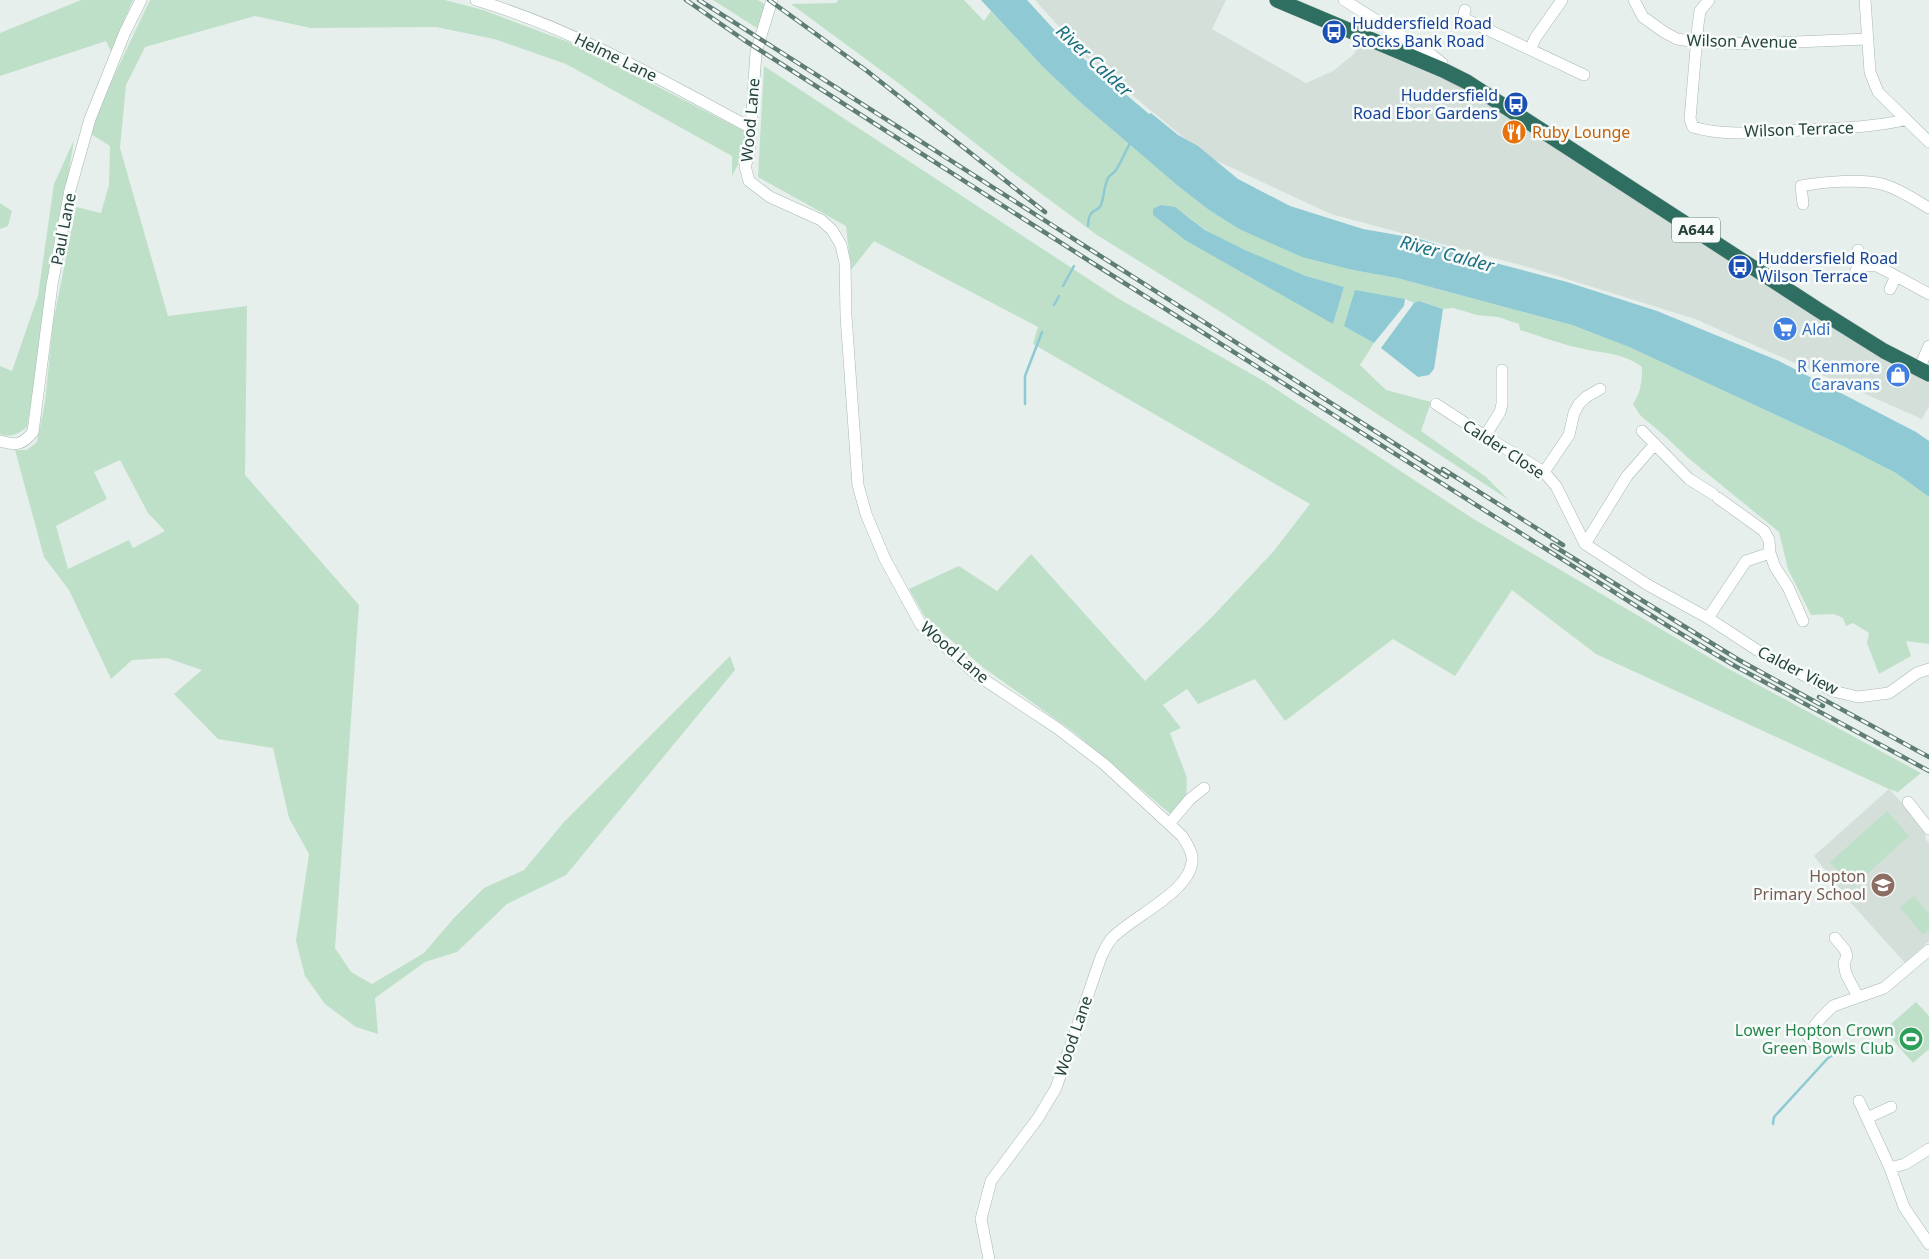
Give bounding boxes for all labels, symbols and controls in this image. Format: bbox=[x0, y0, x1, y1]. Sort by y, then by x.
place label: Huddersfield Road Stocks Bank Road bbox=[1352, 12, 1492, 52]
water label: River Calder bbox=[1051, 19, 1139, 102]
bus stop icon: Huddersfield Road Stocks Bank Road bbox=[1321, 19, 1347, 45]
street label: Helme Lane bbox=[571, 28, 661, 86]
street label: Wilson Avenue bbox=[1686, 29, 1798, 53]
street label: Wood Lane bbox=[735, 77, 765, 163]
place label: Huddersfield Road Ebor Gardens bbox=[1353, 84, 1498, 124]
bus stop icon: Huddersfield Road Ebor Gardens bbox=[1503, 91, 1529, 117]
street label: Wilson Terrace bbox=[1744, 116, 1854, 142]
restaurant icon: Ruby Lounge bbox=[1501, 119, 1527, 145]
place label: Ruby Lounge bbox=[1532, 121, 1630, 143]
street label: Paul Lane bbox=[45, 191, 81, 267]
road number: A644 bbox=[1672, 218, 1720, 242]
water label: River Calder bbox=[1398, 229, 1498, 277]
place label: Huddersfield Road Wilson Terrace bbox=[1758, 247, 1898, 287]
bus stop icon: Huddersfield Road Wilson Terrace bbox=[1727, 254, 1753, 280]
supermarket icon: Aldi bbox=[1772, 316, 1798, 342]
place label: Aldi bbox=[1802, 318, 1830, 340]
place label: R Kenmore Caravans bbox=[1797, 355, 1880, 395]
shop icon: R Kenmore Caravans bbox=[1885, 362, 1911, 388]
street label: Calder Close bbox=[1459, 414, 1549, 484]
street label: Wood Lane bbox=[916, 616, 994, 688]
street label: Calder View bbox=[1754, 640, 1843, 700]
place label: Hopton Primary School bbox=[1753, 865, 1866, 905]
school or university icon: Hopton Primary School bbox=[1870, 872, 1896, 898]
street label: Wood Lane bbox=[1049, 993, 1097, 1079]
place label: Lower Hopton Crown Green Bowls Club bbox=[1735, 1019, 1894, 1059]
sports icon: Lower Hopton Crown Green Bowls Club bbox=[1898, 1026, 1924, 1052]

